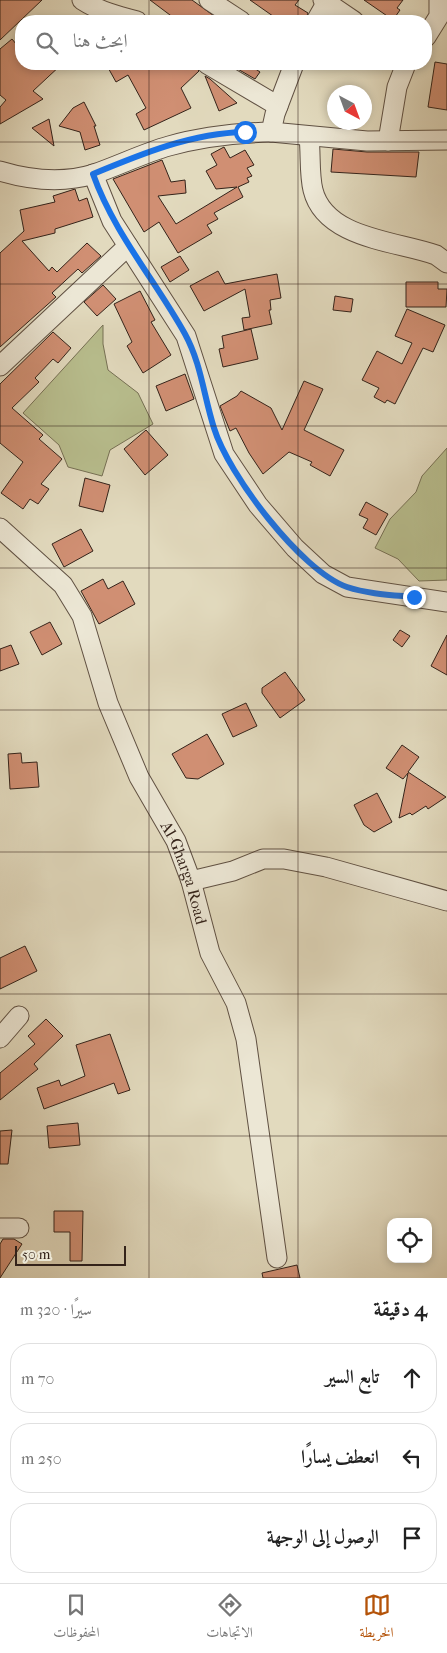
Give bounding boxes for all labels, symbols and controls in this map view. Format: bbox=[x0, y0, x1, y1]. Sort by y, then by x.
search box bbox=[15, 15, 432, 70]
icon: search bbox=[33, 29, 61, 57]
text: ابحث هنا bbox=[73, 30, 128, 52]
north arrow bbox=[327, 85, 372, 130]
route start bbox=[234, 121, 257, 144]
route end bbox=[403, 586, 426, 609]
street label: Al-Gharga Road bbox=[157, 817, 212, 926]
map controls bbox=[387, 1218, 432, 1263]
button: locate bbox=[387, 1218, 432, 1263]
scale bar bbox=[15, 1243, 126, 1266]
text: 50 m bbox=[22, 1246, 50, 1263]
text: 4 دقيقة bbox=[373, 1297, 427, 1321]
text: سيرًا · 320 m bbox=[20, 1300, 92, 1319]
icon: ahead bbox=[398, 1364, 426, 1392]
text: تابع السير bbox=[325, 1366, 379, 1388]
text: 70 m bbox=[21, 1369, 54, 1388]
icon: left bbox=[398, 1444, 426, 1472]
text: انعطف يسارًا bbox=[301, 1446, 379, 1468]
text: 250 m bbox=[21, 1449, 62, 1468]
icon: arrive bbox=[398, 1524, 426, 1552]
text: الوصول إلى الوجهة bbox=[267, 1526, 379, 1548]
tab: المحفوظات bbox=[53, 1591, 100, 1646]
tab: الاتجاهات bbox=[206, 1591, 253, 1646]
tab: الخريطة bbox=[360, 1591, 394, 1646]

